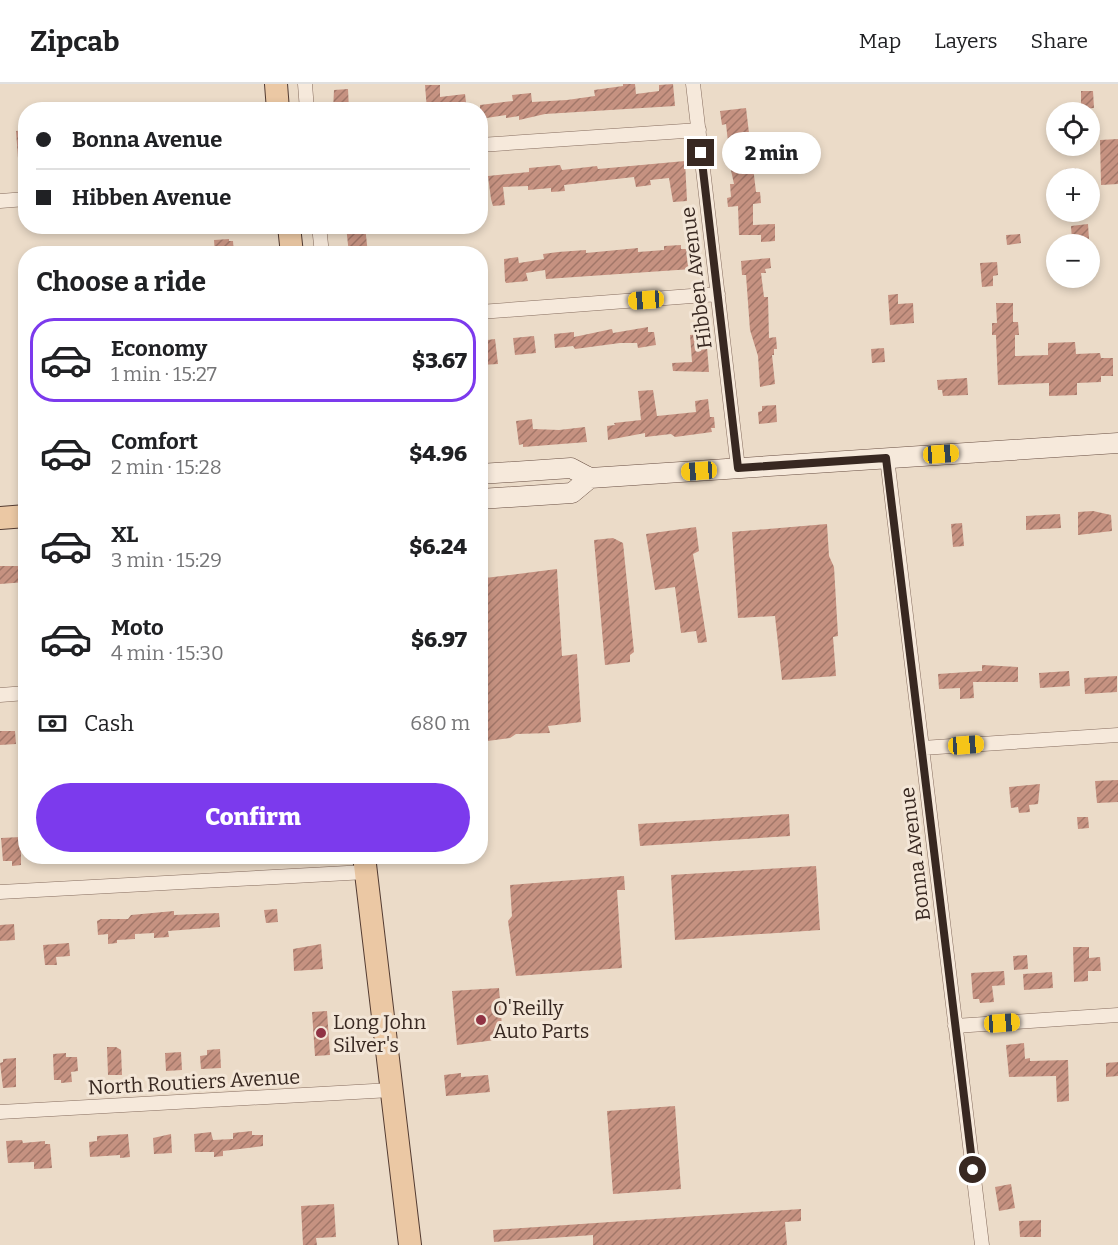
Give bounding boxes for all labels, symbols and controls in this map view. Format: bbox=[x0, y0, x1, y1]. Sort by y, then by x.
text: Zipcab bbox=[30, 25, 119, 58]
text: Map bbox=[859, 28, 901, 54]
text: Layers bbox=[934, 28, 998, 54]
text: Share bbox=[1031, 28, 1088, 54]
map controls bbox=[1046, 102, 1100, 288]
button: locate bbox=[1046, 102, 1100, 156]
text: Bonna Avenue bbox=[72, 126, 222, 153]
callout: 2 min bbox=[722, 132, 821, 174]
route end bbox=[687, 139, 714, 166]
text: 2 min bbox=[745, 141, 798, 165]
button: + bbox=[1046, 168, 1100, 222]
text: Hibben Avenue bbox=[72, 184, 231, 211]
street label: Hibben Avenue bbox=[675, 206, 717, 350]
button: − bbox=[1046, 234, 1100, 288]
text: Choose a ride bbox=[36, 266, 206, 298]
car bbox=[627, 290, 665, 310]
icon: car bbox=[39, 333, 93, 387]
text: Economy bbox=[111, 335, 207, 362]
text: $3.67 bbox=[412, 347, 467, 374]
text: 1 min · 15:27 bbox=[111, 362, 217, 386]
icon: car bbox=[39, 426, 93, 480]
text: Comfort bbox=[111, 428, 198, 455]
text: $4.96 bbox=[409, 440, 467, 467]
car bbox=[922, 444, 960, 464]
text: 2 min · 15:28 bbox=[111, 455, 222, 479]
car bbox=[680, 461, 718, 481]
icon: car bbox=[39, 519, 93, 573]
text: XL bbox=[111, 521, 138, 548]
text: $6.24 bbox=[409, 533, 467, 560]
text: 3 min · 15:29 bbox=[111, 548, 222, 572]
icon: car bbox=[39, 612, 93, 666]
text: Moto bbox=[111, 614, 164, 641]
text: $6.97 bbox=[411, 626, 467, 653]
text: 4 min · 15:30 bbox=[111, 641, 224, 665]
icon: cash bbox=[36, 707, 69, 740]
text: Cash bbox=[84, 710, 134, 737]
text: 680 m bbox=[410, 711, 470, 735]
car bbox=[947, 735, 985, 755]
button: Confirm bbox=[36, 783, 470, 852]
street label: Bonna Avenue bbox=[895, 786, 935, 922]
place label: O'Reilly Auto Parts bbox=[493, 996, 589, 1043]
place label: Long John Silver's bbox=[333, 1010, 426, 1057]
marker: O'Reilly Auto Parts bbox=[474, 1013, 488, 1027]
car bbox=[983, 1013, 1021, 1033]
marker: Long John Silver's bbox=[314, 1026, 328, 1040]
street label: North Routiers Avenue bbox=[87, 1064, 301, 1100]
route start bbox=[959, 1156, 986, 1183]

